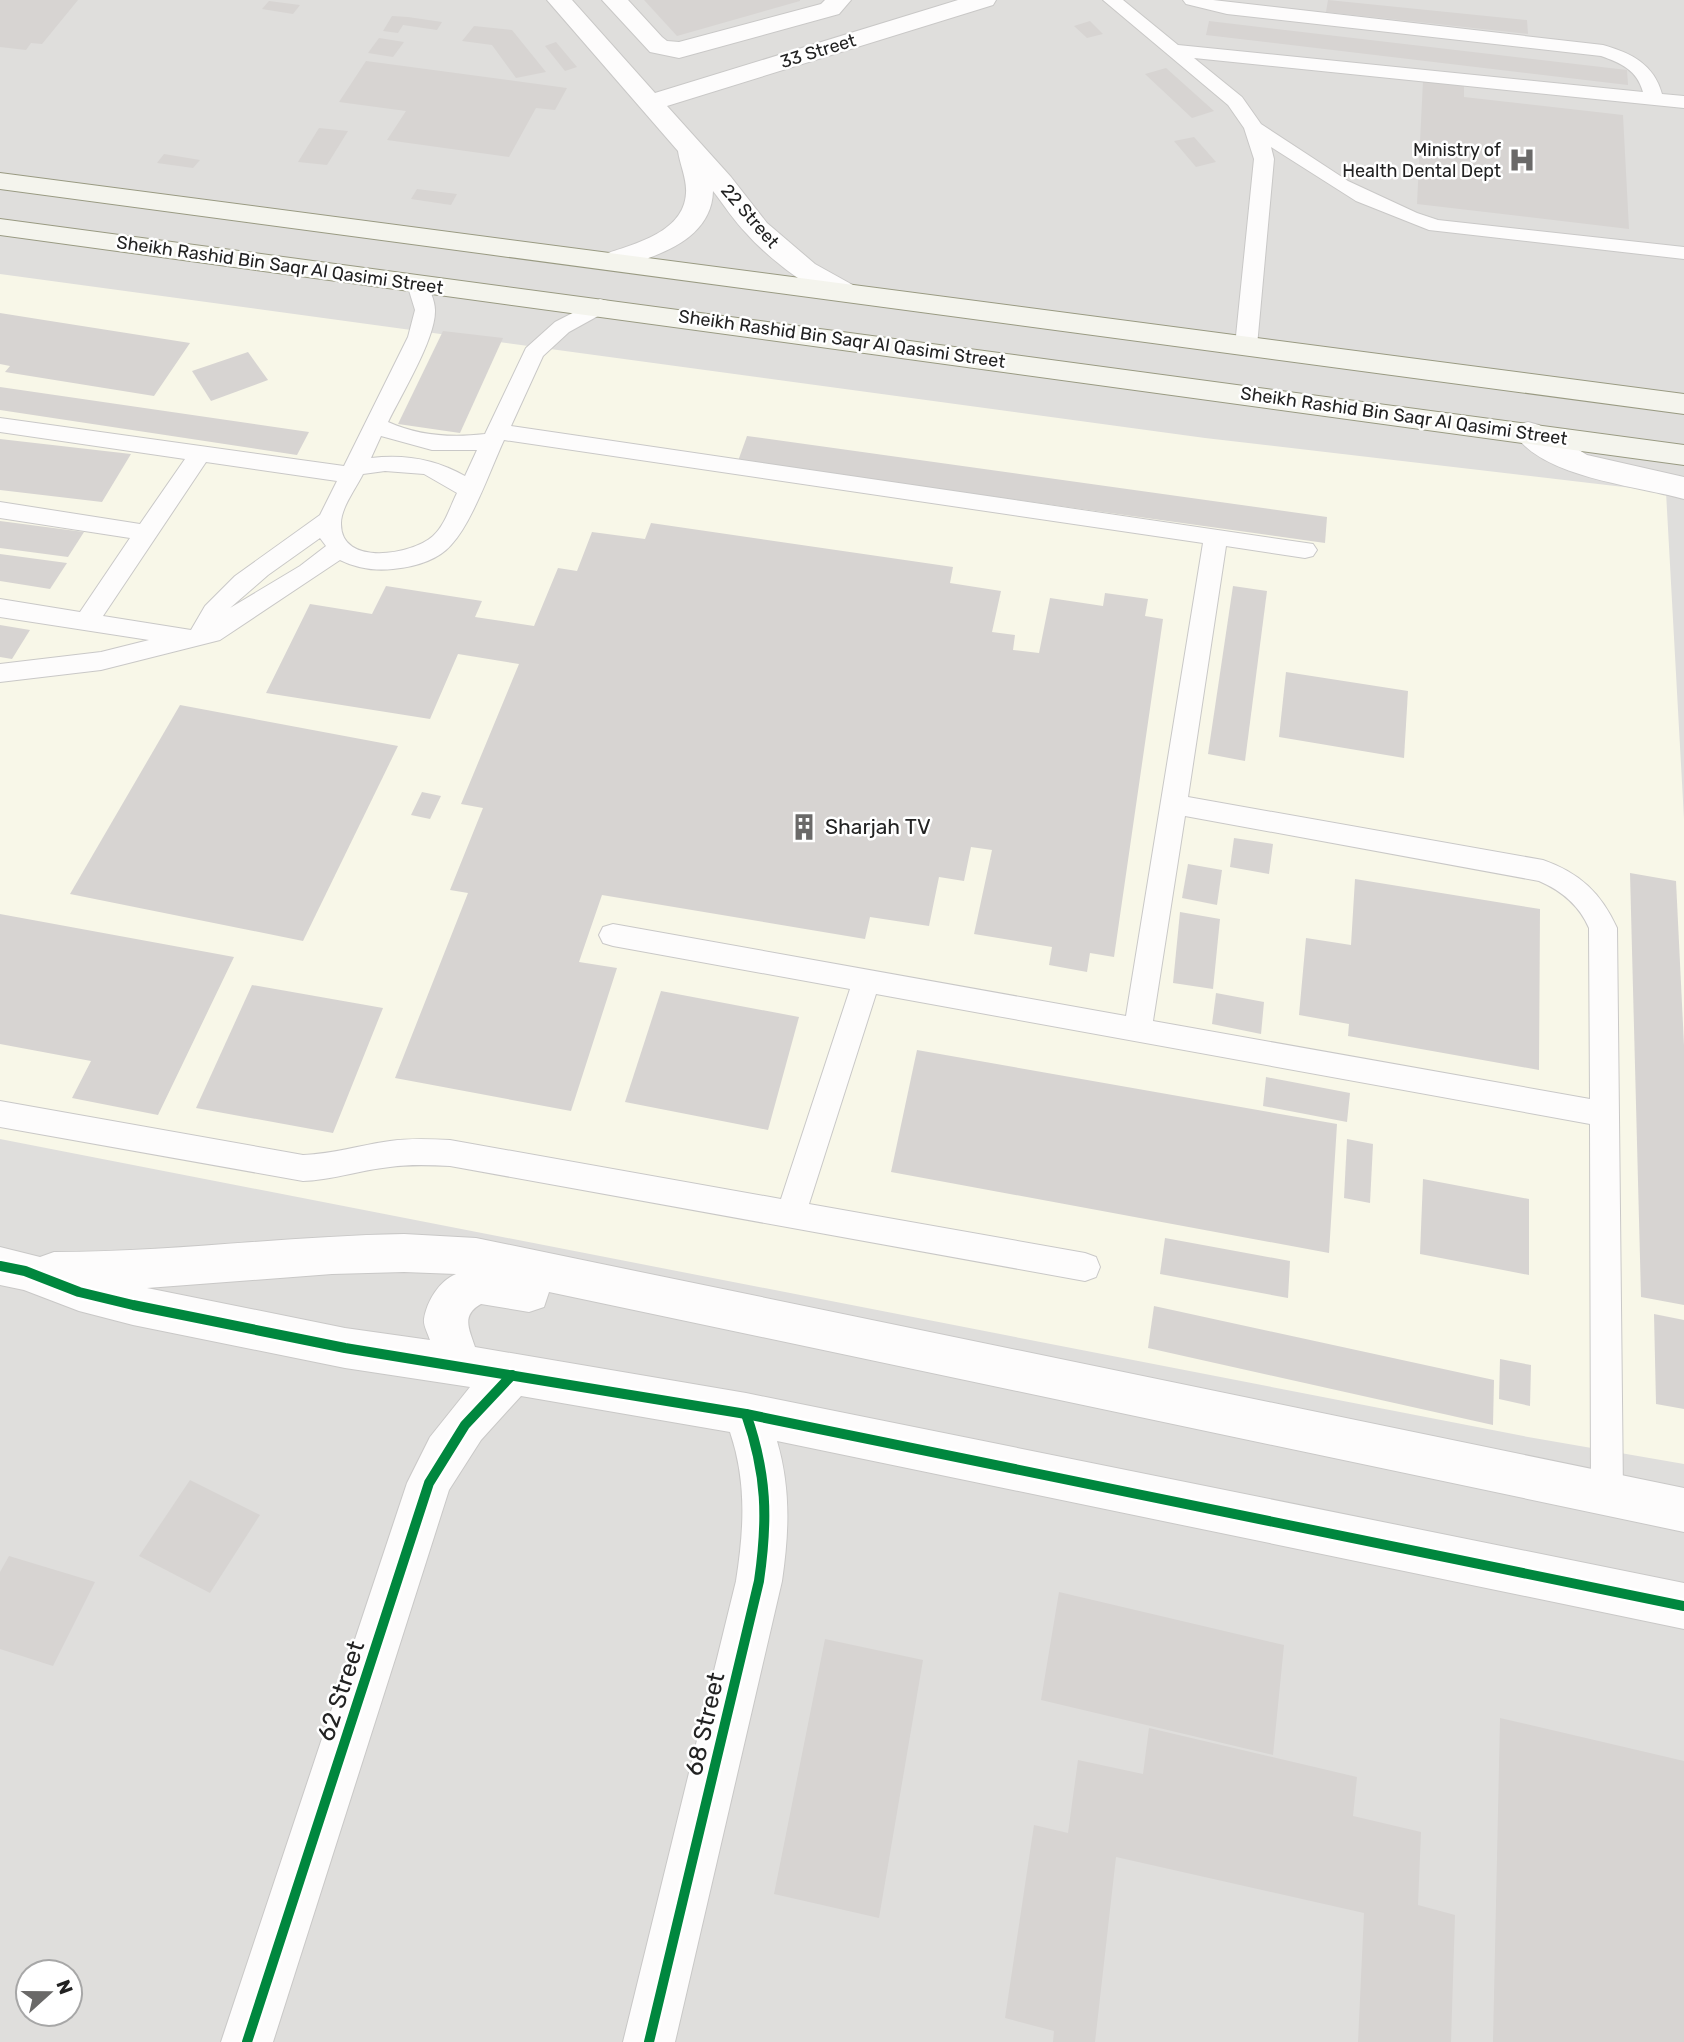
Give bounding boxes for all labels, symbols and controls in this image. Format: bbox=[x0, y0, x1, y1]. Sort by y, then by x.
street label: 33 Street bbox=[777, 29, 859, 73]
place label: Ministry of Health Dental Dept bbox=[1342, 139, 1501, 182]
hospital icon: Ministry of Health Dental Dept bbox=[1507, 145, 1537, 175]
street label: 22 Street bbox=[716, 180, 784, 252]
street label: Sheikh Rashid Bin Saqr Al Qasimi Street bbox=[115, 231, 445, 299]
street label: Sheikh Rashid Bin Saqr Al Qasimi Street bbox=[677, 305, 1007, 373]
street label: Sheikh Rashid Bin Saqr Al Qasimi Street bbox=[1239, 382, 1569, 450]
building icon: Sharjah TV bbox=[789, 812, 819, 842]
place label: Sharjah TV bbox=[825, 814, 931, 839]
street label: 62 Street bbox=[312, 1637, 370, 1745]
street label: 68 Street bbox=[680, 1670, 730, 1778]
north arrow bbox=[14, 1958, 84, 2028]
text: N bbox=[51, 1977, 78, 1998]

